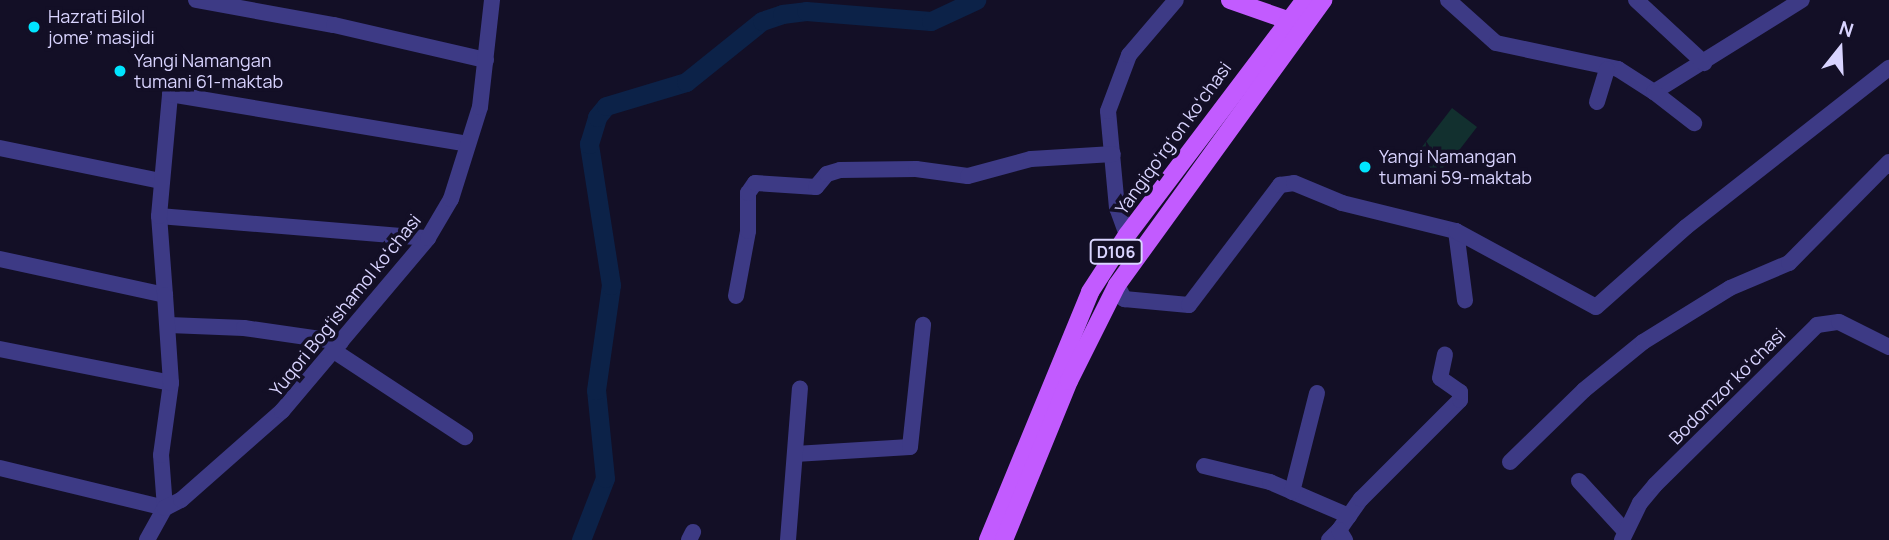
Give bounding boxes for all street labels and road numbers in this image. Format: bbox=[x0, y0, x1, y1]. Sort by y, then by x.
street label: Yangiqoʻrgʻon koʻchasi bbox=[1111, 58, 1235, 218]
street label: Yuqori Bogʻishamol koʻchasi bbox=[265, 210, 425, 400]
road number: D106 bbox=[1088, 240, 1144, 264]
street label: Bodomzor koʻchasi bbox=[1664, 323, 1790, 449]

